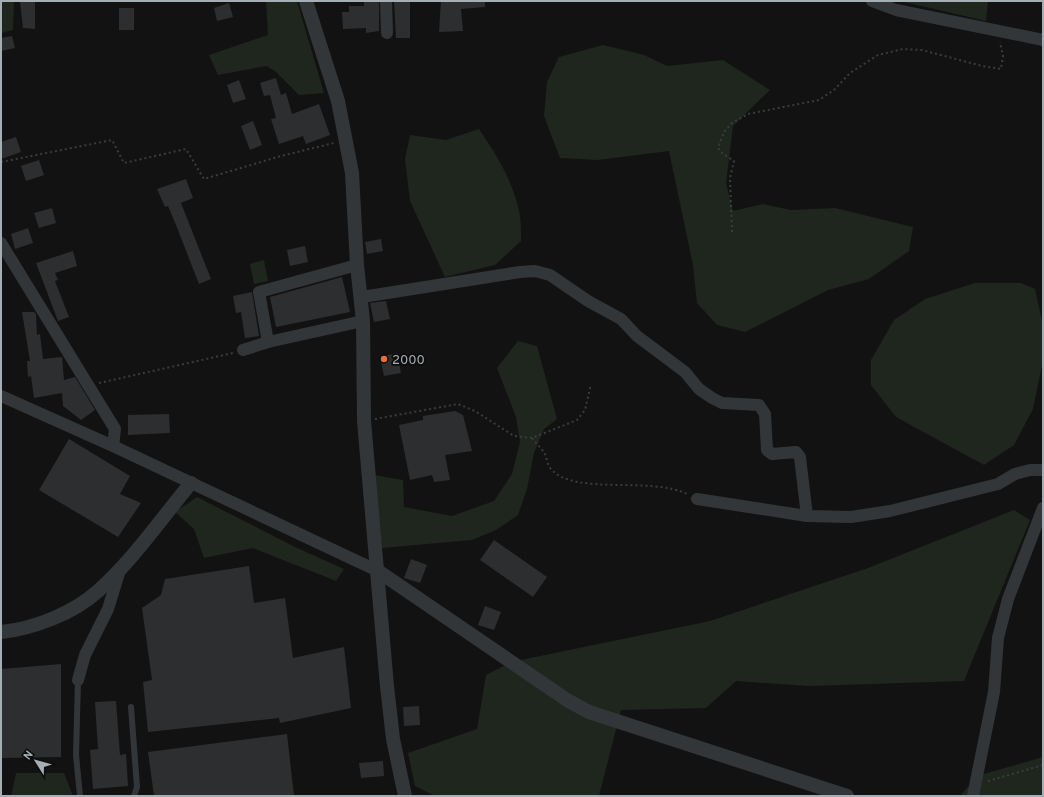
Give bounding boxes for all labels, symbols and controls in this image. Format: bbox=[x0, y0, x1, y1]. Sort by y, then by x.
place label: 2000 bbox=[392, 353, 425, 369]
marker: 2000 bbox=[379, 354, 389, 364]
north arrow bbox=[16, 741, 56, 781]
text: N bbox=[21, 748, 37, 763]

